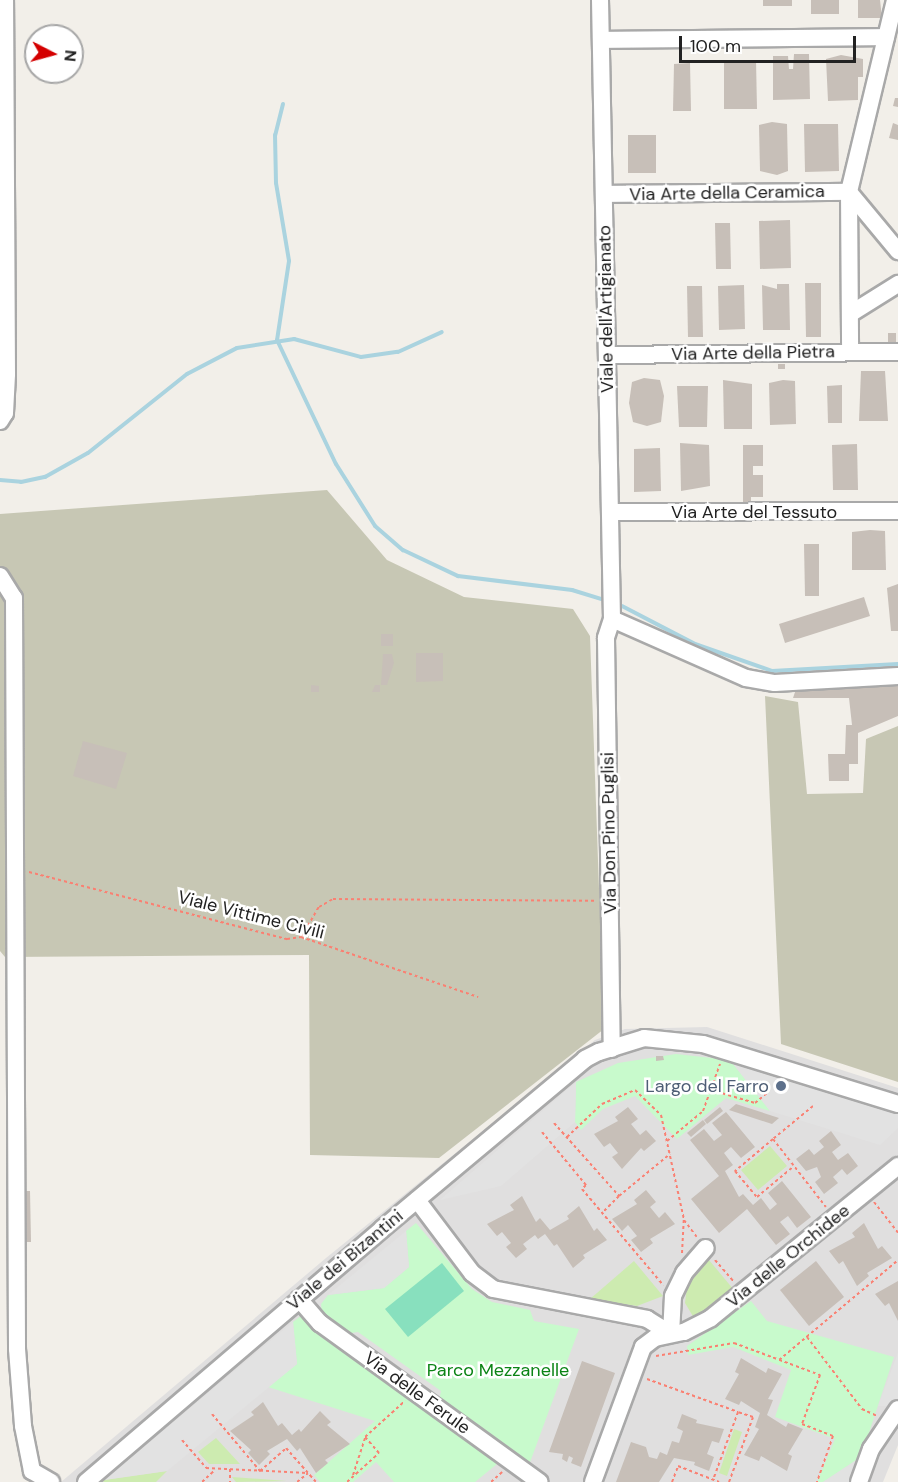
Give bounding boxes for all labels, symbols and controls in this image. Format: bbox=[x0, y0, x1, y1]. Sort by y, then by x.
north arrow bbox=[24, 24, 84, 84]
scale bar bbox=[682, 24, 859, 62]
text: 100 m bbox=[690, 34, 741, 58]
text: N bbox=[59, 49, 81, 63]
street label: Via Arte della Ceramica bbox=[629, 180, 825, 206]
street label: Viale dell'Artigianato bbox=[594, 225, 618, 393]
street label: Via Arte della Pietra bbox=[671, 341, 835, 365]
street label: Via Arte del Tessuto bbox=[671, 501, 837, 523]
street label: Via Don Pino Puglisi bbox=[597, 752, 621, 914]
street label: Viale Vittime Civili bbox=[175, 886, 327, 944]
place label: Largo del Farro bbox=[645, 1075, 769, 1097]
marker: Largo del Farro bbox=[774, 1079, 788, 1093]
street label: Via delle Orchidee bbox=[722, 1200, 854, 1312]
street label: Viale dei Bizantini bbox=[282, 1205, 408, 1315]
street label: Via delle Ferule bbox=[360, 1347, 474, 1439]
park label: Parco Mezzanelle bbox=[427, 1359, 569, 1381]

